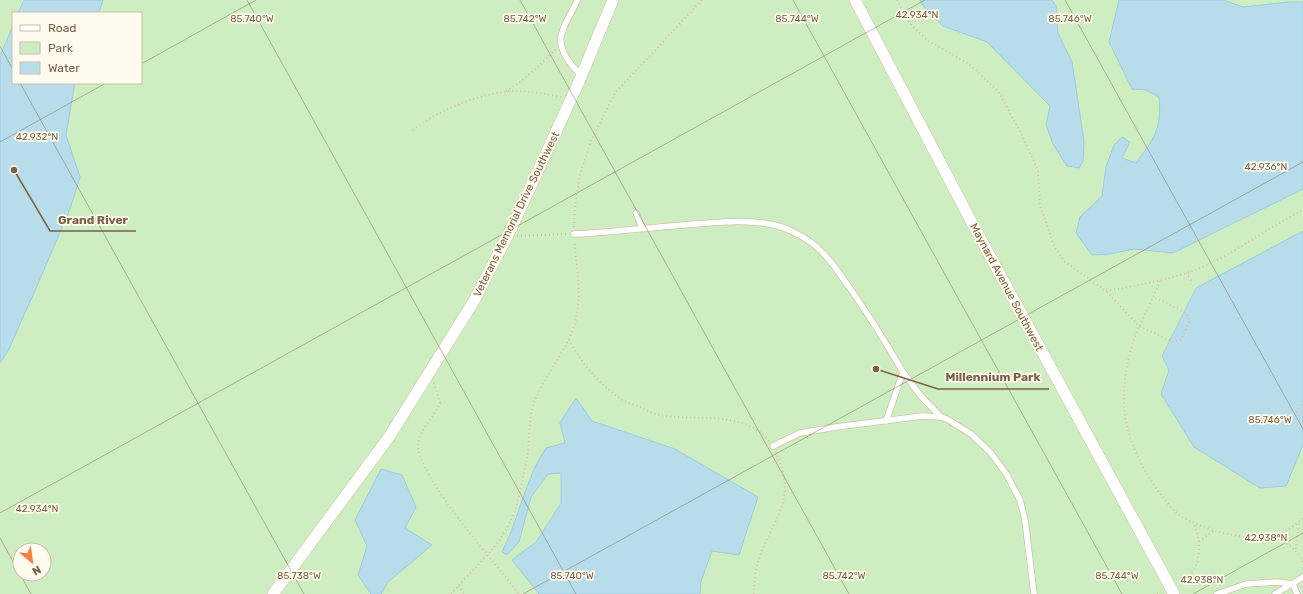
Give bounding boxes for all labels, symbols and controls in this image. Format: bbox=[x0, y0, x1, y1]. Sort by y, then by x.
text: 42.934°N bbox=[896, 9, 939, 21]
legend bbox=[12, 12, 142, 84]
text: 85.740°W bbox=[230, 13, 274, 25]
text: 85.742°W bbox=[503, 13, 547, 25]
text: 85.744°W bbox=[775, 13, 819, 25]
text: 85.746°W bbox=[1048, 13, 1092, 25]
text: Road bbox=[48, 21, 76, 35]
text: Park bbox=[48, 41, 74, 55]
text: Water bbox=[48, 61, 80, 75]
street label: Veterans Memorial Drive Southwest bbox=[471, 129, 563, 299]
text: 42.932°N bbox=[16, 131, 58, 143]
text: 42.936°N bbox=[1245, 161, 1287, 173]
callout: Grand River bbox=[50, 207, 136, 231]
text: Grand River bbox=[58, 213, 129, 227]
street label: Maynard Avenue Southwest bbox=[967, 221, 1046, 354]
callout: Millennium Park bbox=[938, 365, 1049, 389]
text: Millennium Park bbox=[946, 370, 1041, 384]
text: 85.746°W bbox=[1248, 414, 1292, 426]
text: 42.934°N bbox=[16, 503, 59, 515]
text: 42.938°N bbox=[1244, 532, 1288, 544]
north arrow bbox=[12, 542, 52, 582]
text: N bbox=[30, 563, 43, 578]
text: 85.738°W bbox=[277, 570, 321, 582]
text: 85.740°W bbox=[550, 570, 594, 582]
text: 85.742°W bbox=[822, 570, 866, 582]
text: 85.744°W bbox=[1095, 570, 1139, 582]
text: 42.938°N bbox=[1180, 574, 1224, 586]

